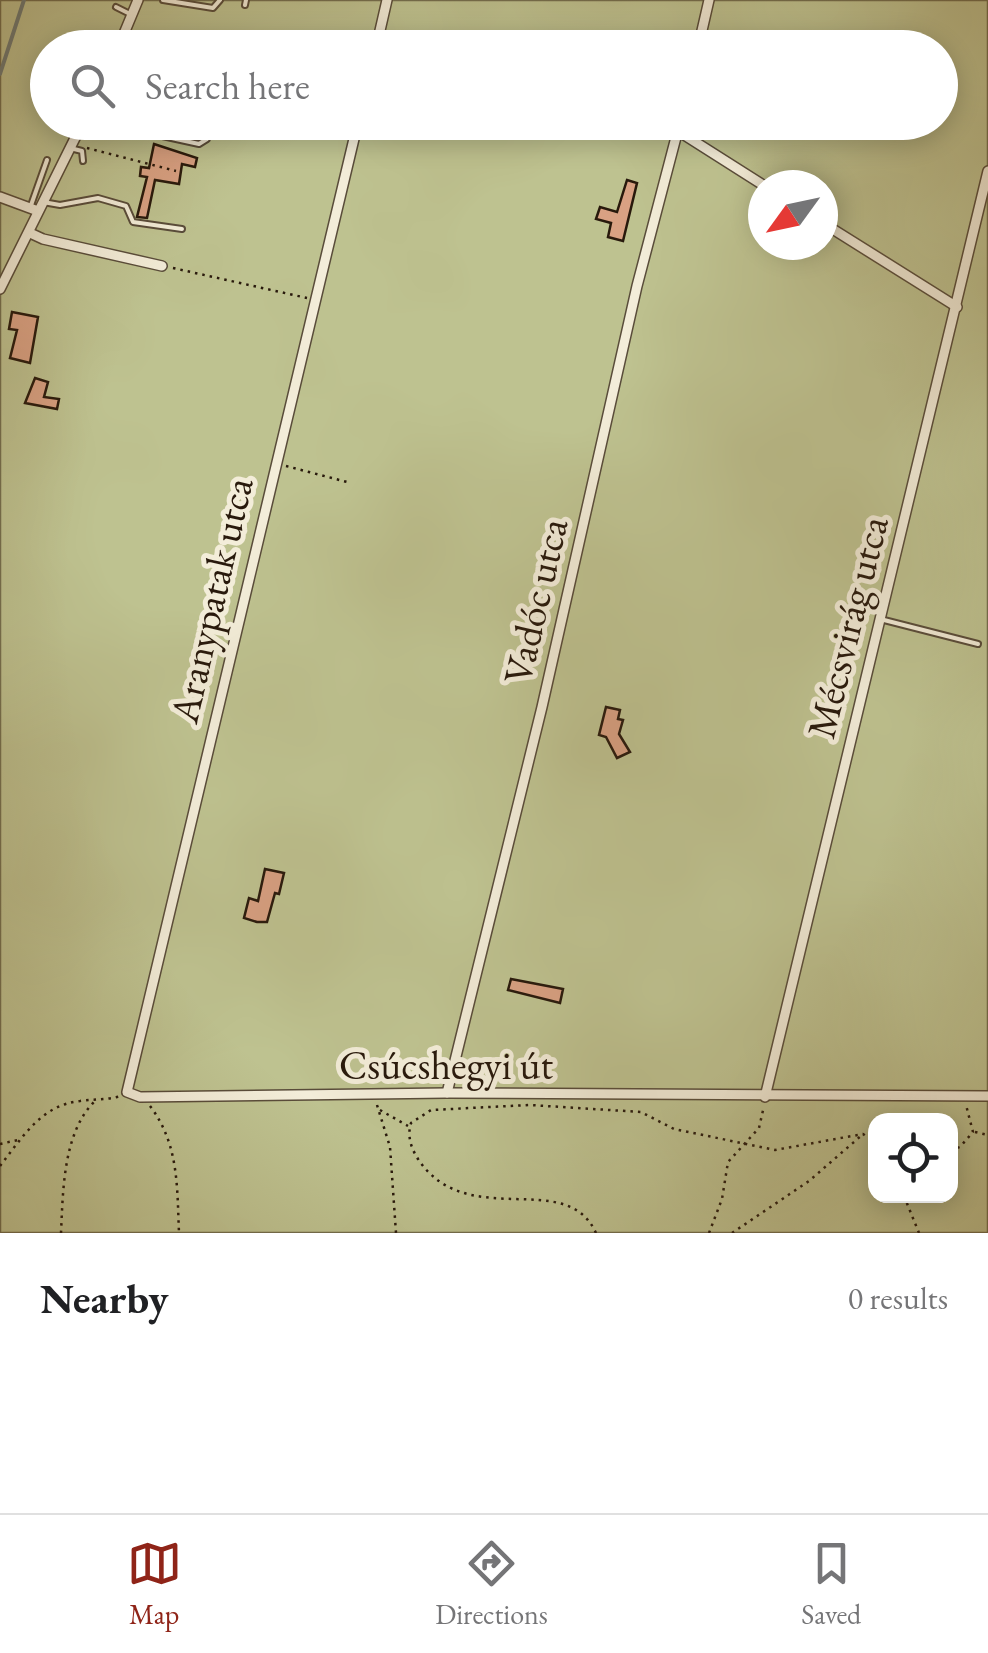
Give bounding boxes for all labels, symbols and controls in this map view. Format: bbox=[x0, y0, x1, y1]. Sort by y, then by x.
search box bbox=[30, 30, 958, 140]
icon: search bbox=[65, 58, 120, 113]
text: Search here bbox=[145, 61, 310, 110]
north arrow bbox=[748, 170, 838, 260]
street label: Aranypatak utca bbox=[157, 472, 265, 729]
street label: Mécsvirág utca bbox=[794, 511, 900, 743]
street label: Vadóc utca bbox=[491, 513, 579, 689]
street label: Csúcshegyi út bbox=[339, 1039, 554, 1091]
map controls bbox=[868, 1113, 958, 1203]
button: locate bbox=[868, 1113, 958, 1203]
text: Nearby bbox=[40, 1271, 169, 1326]
text: 0 results bbox=[848, 1277, 948, 1319]
tab: Map bbox=[127, 1536, 182, 1632]
tab: Directions bbox=[435, 1536, 548, 1632]
tab: Saved bbox=[801, 1536, 861, 1632]

